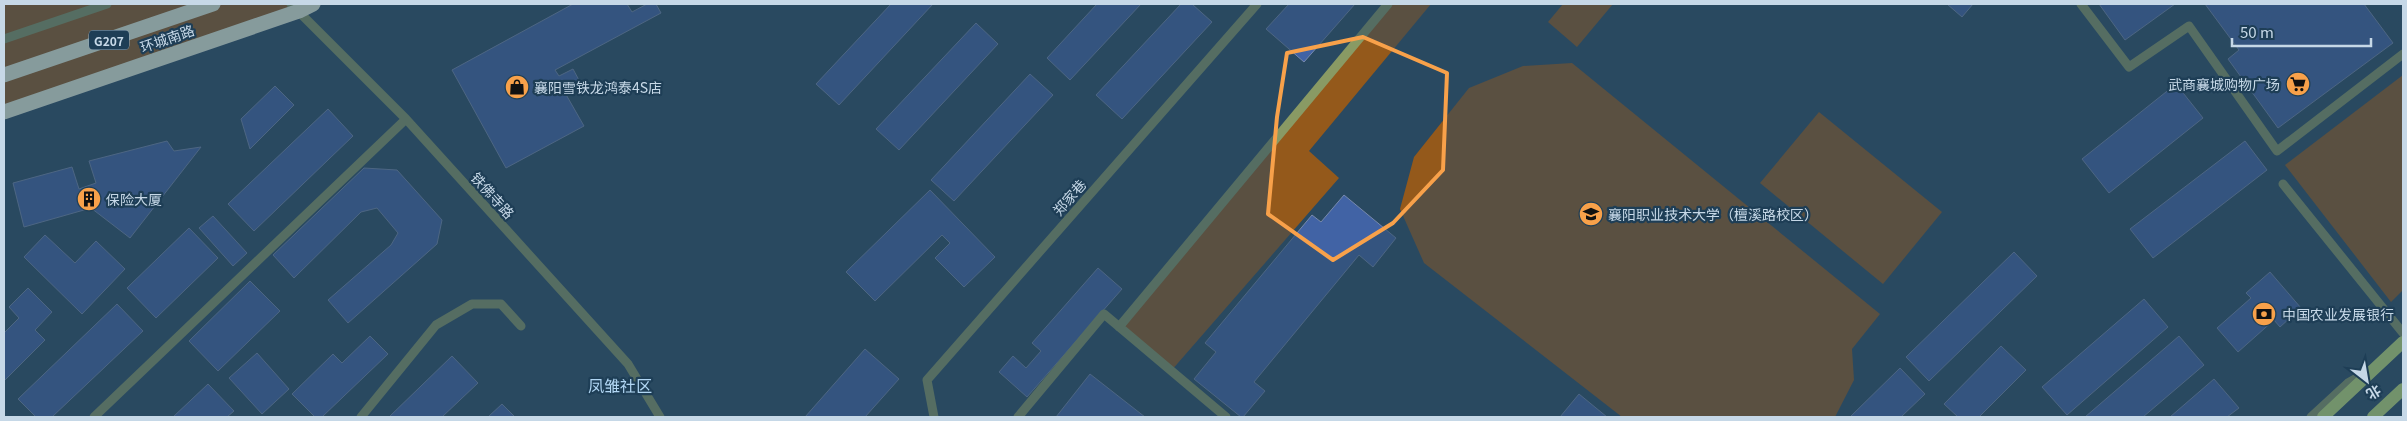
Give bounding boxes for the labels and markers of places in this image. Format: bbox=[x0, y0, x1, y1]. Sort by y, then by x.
supermarket icon: 武商襄城购物广场 bbox=[2285, 71, 2311, 97]
shop icon: 襄阳雪铁龙鸿泰4S店 bbox=[504, 74, 530, 100]
place label: 武商襄城购物广场 bbox=[2168, 74, 2280, 94]
place label: 襄阳雪铁龙鸿泰4S店 bbox=[534, 77, 662, 97]
building icon: 保险大厦 bbox=[76, 186, 102, 212]
place label: 保险大厦 bbox=[106, 189, 162, 209]
school or university icon: 襄阳职业技术大学（檀溪路校区） bbox=[1578, 201, 1604, 227]
place label: 襄阳职业技术大学（檀溪路校区） bbox=[1608, 204, 1818, 224]
bank icon: 中国农业发展银行 bbox=[2251, 301, 2277, 327]
place label: 中国农业发展银行 bbox=[2282, 304, 2394, 324]

